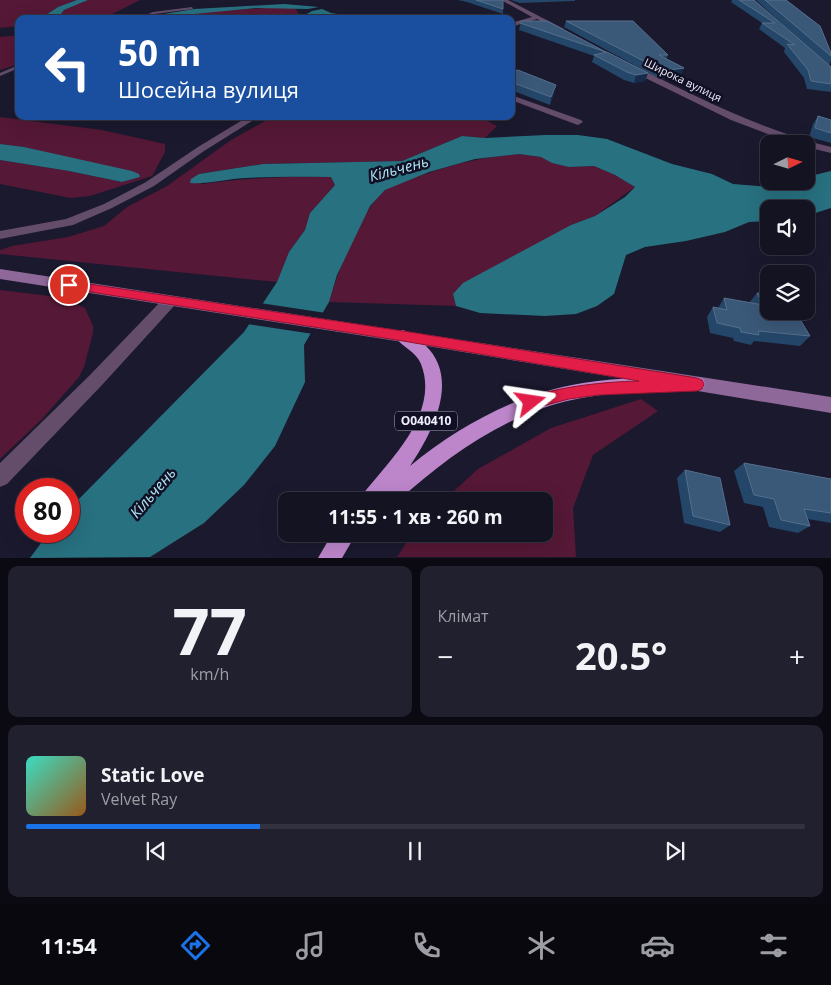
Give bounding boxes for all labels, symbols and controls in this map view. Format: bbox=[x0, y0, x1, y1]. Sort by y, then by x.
text: 50 m bbox=[118, 29, 201, 76]
icon: left bbox=[35, 35, 100, 100]
street label: Широка вулиця bbox=[642, 54, 724, 105]
text: Шосейна вулиця bbox=[118, 74, 299, 104]
north arrow bbox=[760, 135, 815, 190]
map controls bbox=[760, 135, 815, 320]
water label: Кільчень bbox=[367, 151, 431, 186]
button: sound bbox=[760, 200, 815, 255]
pin bbox=[48, 264, 90, 306]
button: layers bbox=[760, 265, 815, 320]
icon: arrive bbox=[55, 271, 83, 299]
position arrow bbox=[504, 375, 556, 427]
road number: О040410 bbox=[395, 412, 457, 431]
water label: Кільчень bbox=[125, 463, 180, 522]
speed limit sign: 80 bbox=[15, 478, 80, 543]
text: 11:55 · 1 хв · 260 m bbox=[328, 504, 503, 530]
text: 77 bbox=[173, 586, 247, 674]
text: Клімат bbox=[438, 605, 489, 627]
text: 20.5° bbox=[575, 629, 667, 681]
text: − bbox=[438, 637, 454, 675]
text: + bbox=[789, 637, 805, 675]
text: km/h bbox=[190, 663, 229, 685]
text: Static Love bbox=[101, 762, 204, 788]
text: Velvet Ray bbox=[101, 788, 177, 810]
icon: previous bbox=[142, 837, 170, 865]
icon: pause bbox=[401, 837, 429, 865]
icon: next bbox=[661, 837, 689, 865]
icon: directions bbox=[178, 928, 213, 963]
icon: music bbox=[293, 928, 328, 963]
icon: phone bbox=[409, 928, 444, 963]
icon: climate bbox=[524, 928, 559, 963]
icon: car bbox=[640, 928, 675, 963]
icon: filters bbox=[756, 928, 791, 963]
text: 11:54 bbox=[40, 930, 97, 960]

